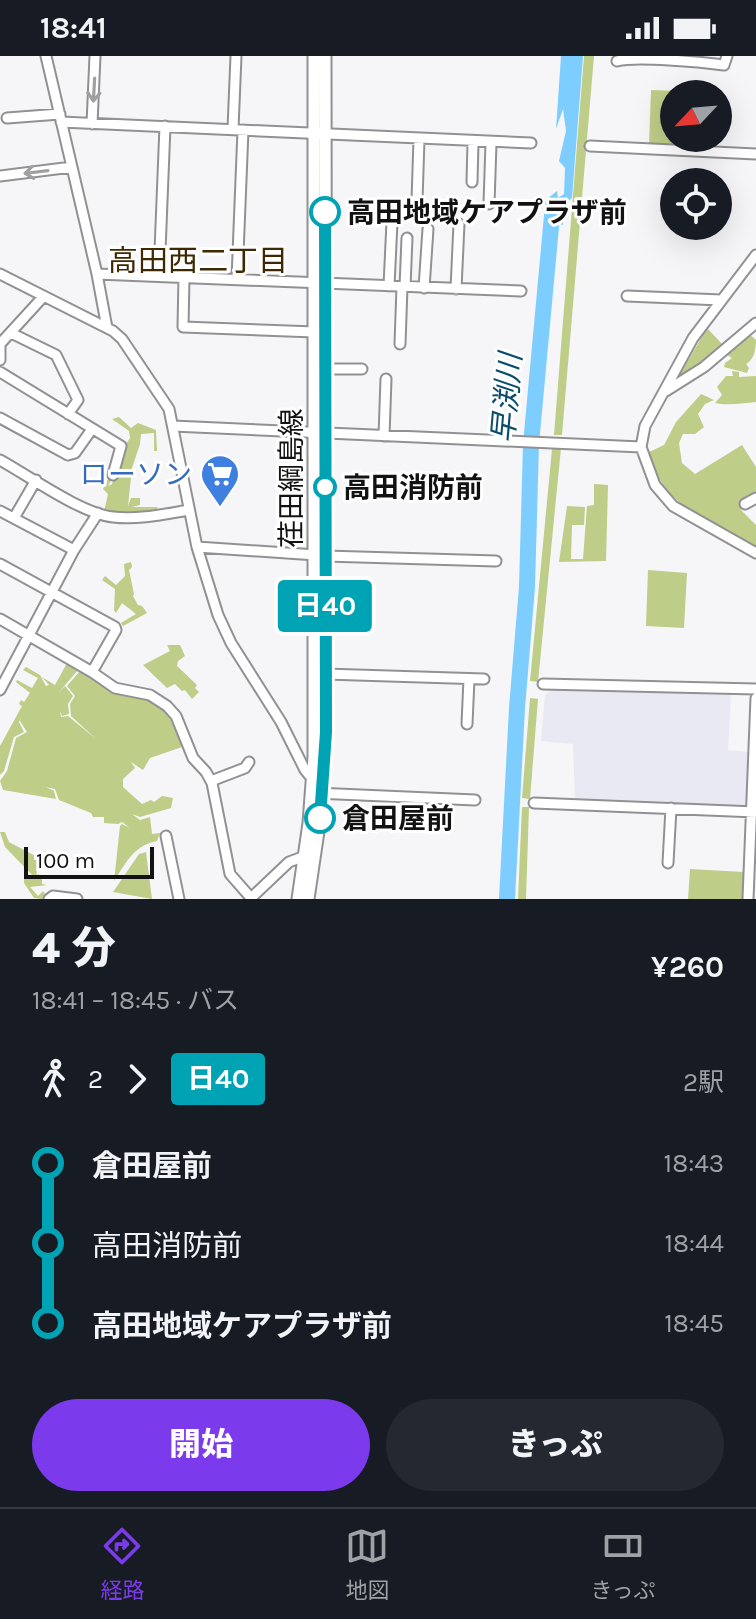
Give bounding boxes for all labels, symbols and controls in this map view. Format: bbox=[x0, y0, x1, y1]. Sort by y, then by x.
text: 18:41 bbox=[40, 10, 107, 46]
one-way arrow bbox=[86, 76, 101, 103]
north arrow bbox=[660, 80, 732, 152]
map controls bbox=[660, 80, 732, 240]
one-way arrow bbox=[23, 164, 50, 179]
button: locate bbox=[660, 168, 732, 240]
place label: 高田地域ケアプラザ前 bbox=[347, 196, 627, 229]
marker: 高田地域ケアプラザ前 bbox=[310, 197, 340, 227]
district label: 高田西二丁目 bbox=[108, 243, 288, 279]
water label: 早渕川 bbox=[485, 349, 529, 444]
street label: 荏田綱島線 bbox=[275, 408, 308, 548]
supermarket icon: ローソン bbox=[199, 453, 241, 508]
place label: ローソン bbox=[80, 458, 192, 491]
place label: 高田消防前 bbox=[343, 471, 483, 504]
marker: 高田消防前 bbox=[314, 476, 336, 498]
line badge: 日40 bbox=[279, 580, 371, 632]
text: 日40 bbox=[294, 589, 356, 622]
place label: 倉田屋前 bbox=[342, 802, 454, 835]
marker: 倉田屋前 bbox=[305, 803, 335, 833]
scale bar bbox=[24, 843, 154, 879]
text: 100 m bbox=[36, 848, 95, 874]
text: 4 分 bbox=[32, 923, 116, 974]
text: ¥260 bbox=[651, 949, 724, 985]
text: 18:41 – 18:45 · バス bbox=[32, 985, 239, 1016]
icon: walk bbox=[32, 1057, 76, 1101]
icon: forward bbox=[115, 1057, 159, 1101]
text: 日40 bbox=[187, 1062, 249, 1095]
text: 2 bbox=[88, 1064, 103, 1095]
text: 2駅 bbox=[683, 1067, 724, 1098]
text: 倉田屋前 bbox=[92, 1148, 212, 1184]
text: 18:43 bbox=[664, 1148, 724, 1179]
text: 高田消防前 bbox=[92, 1228, 242, 1264]
text: 18:44 bbox=[664, 1228, 724, 1259]
text: 高田地域ケアプラザ前 bbox=[92, 1308, 392, 1344]
text: 18:45 bbox=[664, 1308, 724, 1339]
button: 開始 bbox=[32, 1399, 370, 1491]
button: きっぷ bbox=[386, 1399, 724, 1491]
tab: 経路 bbox=[100, 1524, 144, 1604]
tab: 地図 bbox=[345, 1524, 389, 1604]
tab: きっぷ bbox=[590, 1524, 656, 1604]

